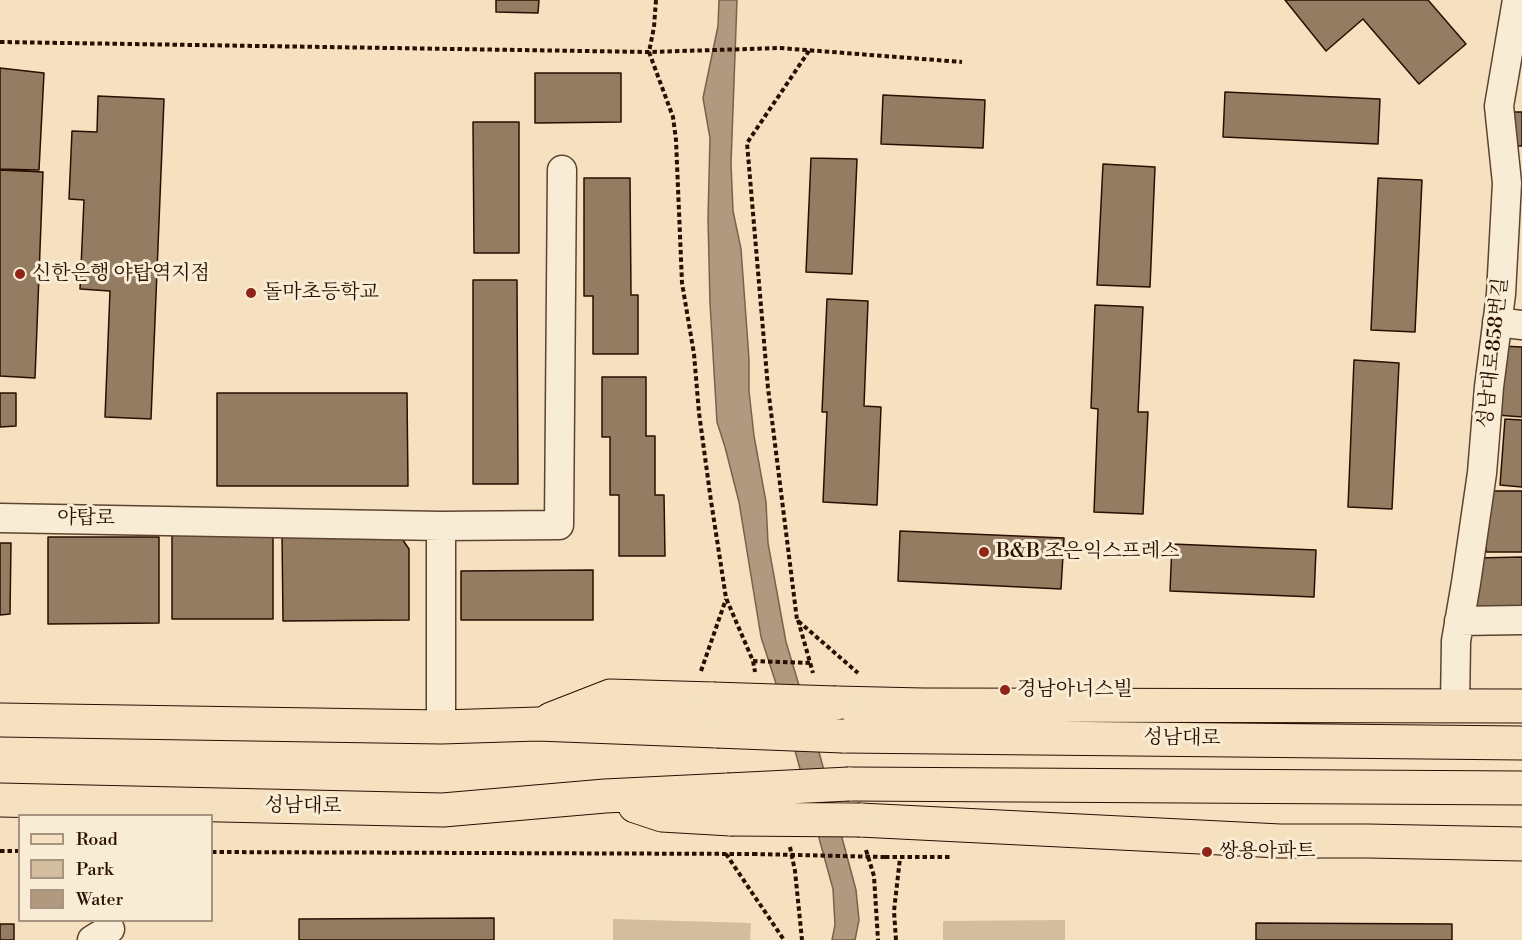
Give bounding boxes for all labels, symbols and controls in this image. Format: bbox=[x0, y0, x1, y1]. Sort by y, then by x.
place label: 신한은행 야탑역지점 bbox=[32, 262, 210, 286]
marker: 신한은행 야탑역지점 bbox=[13, 267, 27, 281]
street label: 성남대로858번길 bbox=[1474, 276, 1514, 430]
place label: 돌마초등학교 bbox=[263, 281, 379, 305]
marker: 돌마초등학교 bbox=[244, 286, 258, 300]
street label: 야탑로 bbox=[57, 506, 115, 532]
place label: B&B 조은익스프레스 bbox=[996, 540, 1179, 564]
marker: B&B 조은익스프레스 bbox=[977, 545, 991, 559]
place label: 경남아너스빌 bbox=[1017, 678, 1133, 702]
marker: 경남아너스빌 bbox=[998, 683, 1012, 697]
street label: 성남대로 bbox=[1143, 726, 1221, 752]
street label: 성남대로 bbox=[264, 794, 342, 820]
legend bbox=[18, 814, 213, 922]
text: Road bbox=[76, 828, 118, 851]
place label: 쌍용아파트 bbox=[1219, 840, 1316, 864]
marker: 쌍용아파트 bbox=[1200, 845, 1214, 859]
text: Park bbox=[76, 858, 113, 881]
text: Water bbox=[76, 888, 123, 911]

